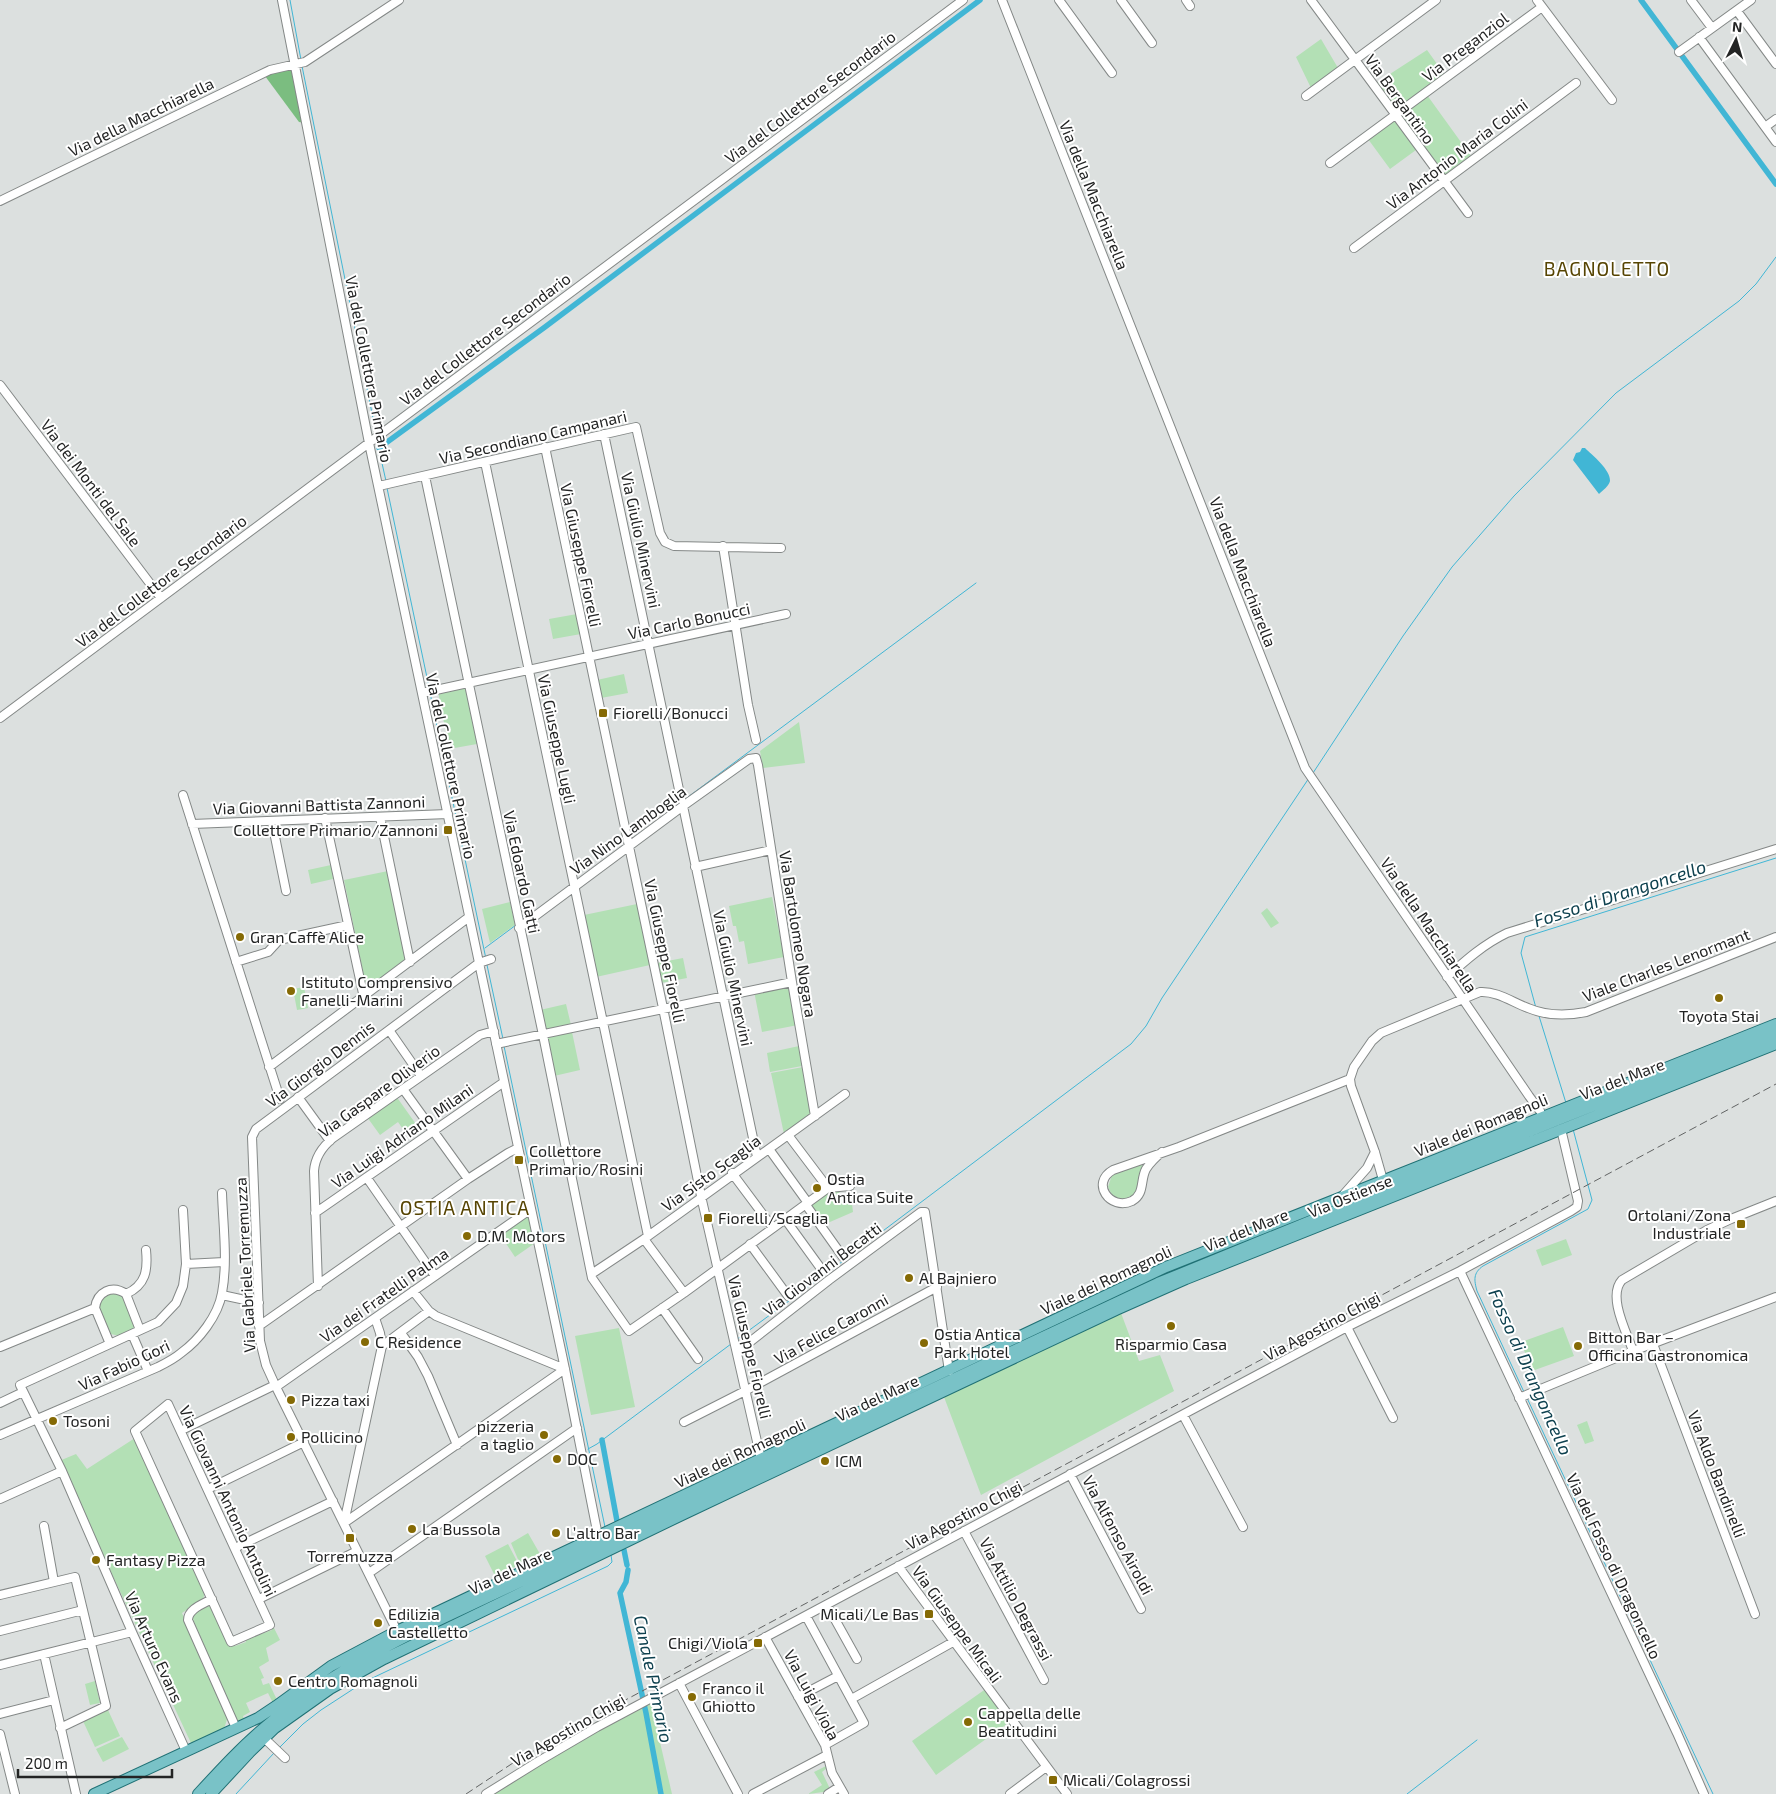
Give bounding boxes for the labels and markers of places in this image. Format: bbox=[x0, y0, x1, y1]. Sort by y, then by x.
place label: Fiorelli/Bonucci bbox=[613, 703, 728, 722]
marker: Fiorelli/Bonucci bbox=[597, 707, 609, 719]
place label: Collettore Primario/Zannoni bbox=[233, 820, 438, 839]
marker: Collettore Primario/Zannoni bbox=[442, 824, 454, 836]
place label: Gran Caffè Alice bbox=[250, 927, 364, 946]
marker: Gran Caffè Alice bbox=[234, 931, 246, 943]
place label: Istituto Comprensivo Fanelli-Marini bbox=[301, 972, 453, 1009]
marker: Istituto Comprensivo Fanelli-Marini bbox=[285, 985, 297, 997]
marker: Toyota Stai bbox=[1713, 992, 1725, 1004]
place label: Toyota Stai bbox=[1679, 1006, 1759, 1025]
place label: Collettore Primario/Rosini bbox=[529, 1141, 643, 1178]
marker: Collettore Primario/Rosini bbox=[513, 1154, 525, 1166]
place label: Ostia Antica Suite bbox=[827, 1169, 913, 1206]
marker: Ostia Antica Suite bbox=[811, 1182, 823, 1194]
place label: Ortolani/Zona Industriale bbox=[1627, 1205, 1731, 1242]
place label: Fiorelli/Scaglia bbox=[718, 1208, 828, 1227]
marker: Fiorelli/Scaglia bbox=[702, 1212, 714, 1224]
marker: Ortolani/Zona Industriale bbox=[1735, 1218, 1747, 1230]
place label: D.M. Motors bbox=[477, 1226, 565, 1245]
marker: D.M. Motors bbox=[461, 1230, 473, 1242]
place label: Al Bajniero bbox=[919, 1268, 997, 1288]
marker: Al Bajniero bbox=[903, 1272, 915, 1284]
marker: Risparmio Casa bbox=[1165, 1320, 1177, 1332]
place label: Ostia Antica Park Hotel bbox=[934, 1324, 1021, 1361]
place label: Bitton Bar – Officina Gastronomica bbox=[1588, 1327, 1748, 1364]
place label: C Residence bbox=[375, 1332, 462, 1351]
place label: Risparmio Casa bbox=[1115, 1334, 1227, 1353]
marker: C Residence bbox=[359, 1336, 371, 1348]
marker: Ostia Antica Park Hotel bbox=[918, 1337, 930, 1349]
marker: Bitton Bar – Officina Gastronomica bbox=[1572, 1340, 1584, 1352]
place label: Pizza taxi bbox=[301, 1390, 370, 1409]
marker: Pizza taxi bbox=[285, 1394, 297, 1406]
place label: Tosoni bbox=[63, 1411, 110, 1430]
marker: Tosoni bbox=[47, 1415, 59, 1427]
place label: pizzeria a taglio bbox=[477, 1416, 534, 1453]
place label: Pollicino bbox=[301, 1427, 363, 1446]
marker: pizzeria a taglio bbox=[538, 1429, 550, 1441]
marker: Pollicino bbox=[285, 1431, 297, 1443]
place label: DOC bbox=[567, 1449, 597, 1468]
place label: ICM bbox=[835, 1451, 862, 1470]
marker: DOC bbox=[551, 1453, 563, 1465]
marker: ICM bbox=[819, 1455, 831, 1467]
place label: La Bussola bbox=[422, 1519, 501, 1538]
marker: La Bussola bbox=[406, 1523, 418, 1535]
place label: L’altro Bar bbox=[566, 1523, 640, 1542]
marker: L’altro Bar bbox=[550, 1527, 562, 1539]
marker: Torremuzza bbox=[344, 1532, 356, 1544]
place label: Torremuzza bbox=[307, 1546, 393, 1565]
place label: Fantasy Pizza bbox=[106, 1550, 206, 1569]
marker: Fantasy Pizza bbox=[90, 1554, 102, 1566]
place label: Edilizia Castelletto bbox=[388, 1604, 468, 1641]
place label: Micali/Le Bas bbox=[820, 1604, 919, 1623]
marker: Micali/Le Bas bbox=[923, 1608, 935, 1620]
marker: Edilizia Castelletto bbox=[372, 1617, 384, 1629]
place label: Chigi/Viola bbox=[668, 1633, 748, 1652]
marker: Chigi/Viola bbox=[752, 1637, 764, 1649]
place label: Centro Romagnoli bbox=[288, 1671, 418, 1690]
marker: Centro Romagnoli bbox=[272, 1675, 284, 1687]
place label: Franco il Ghiotto bbox=[702, 1678, 764, 1715]
marker: Franco il Ghiotto bbox=[686, 1691, 698, 1703]
place label: Cappella delle Beatitudini bbox=[978, 1703, 1081, 1740]
marker: Cappella delle Beatitudini bbox=[962, 1716, 974, 1728]
place label: Micali/Colagrossi bbox=[1063, 1770, 1191, 1789]
marker: Micali/Colagrossi bbox=[1047, 1774, 1059, 1786]

